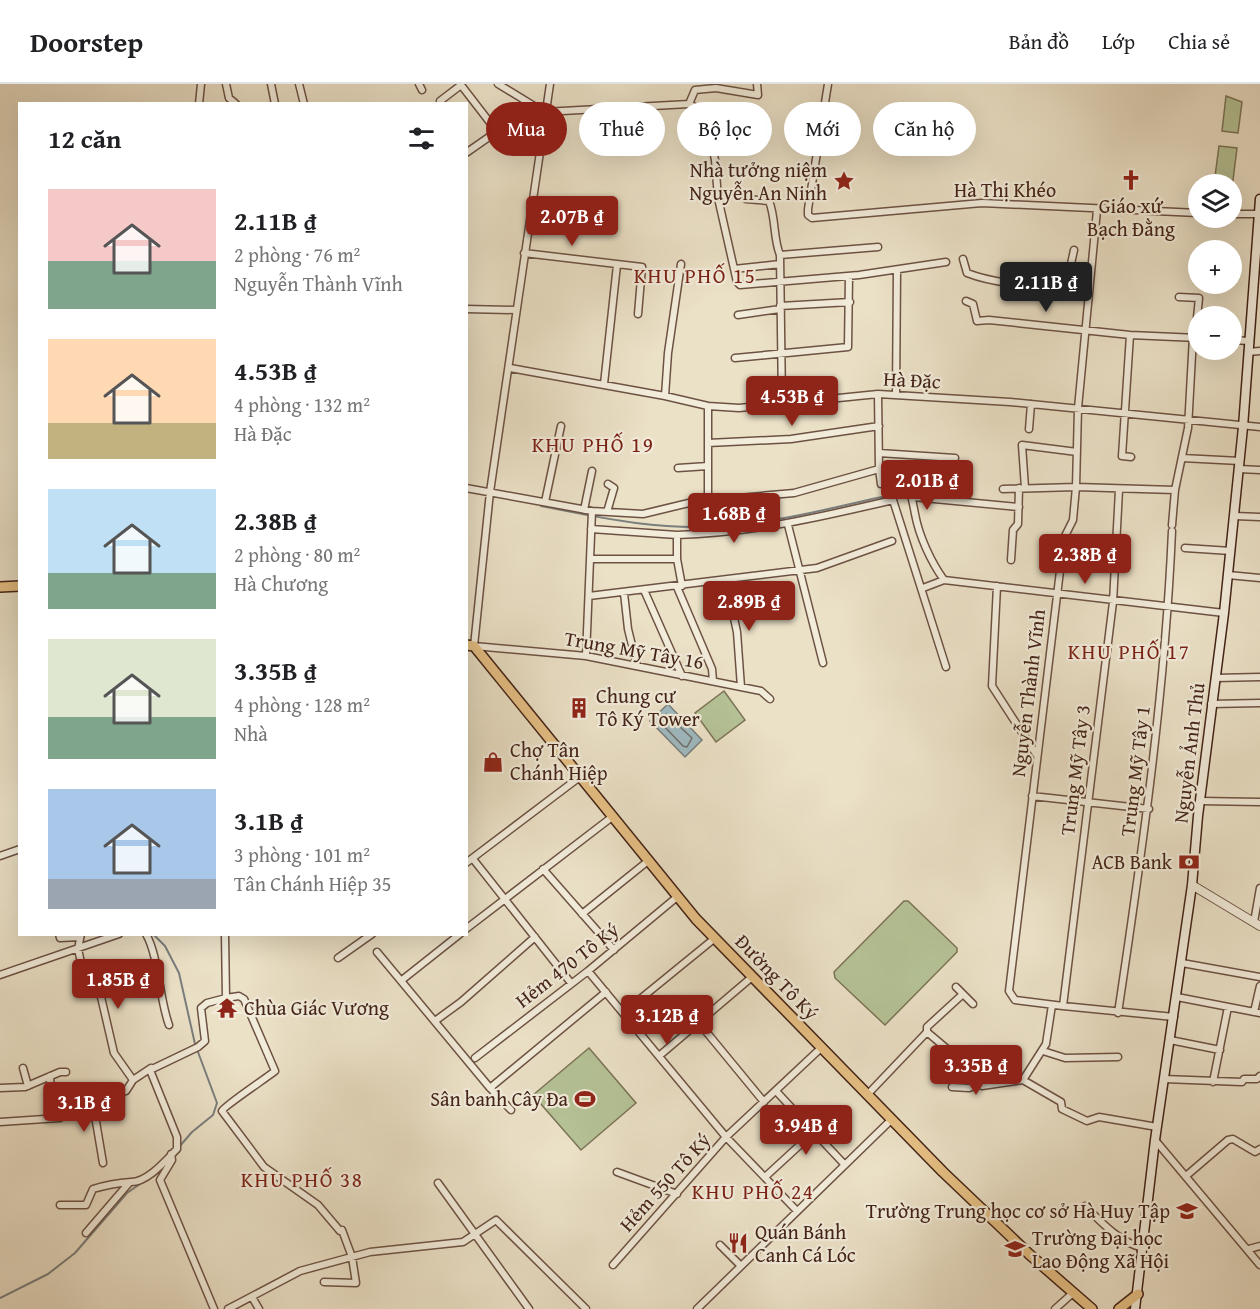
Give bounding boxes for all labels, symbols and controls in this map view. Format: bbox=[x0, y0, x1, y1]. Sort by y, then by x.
text: Doorstep bbox=[30, 21, 143, 62]
text: Bản đồ bbox=[1009, 26, 1069, 57]
text: Lớp bbox=[1102, 26, 1135, 57]
text: Chia sẻ bbox=[1168, 26, 1230, 57]
chip: Mua bbox=[486, 102, 567, 156]
chip: Thuê bbox=[579, 102, 665, 156]
chip: Bộ lọc bbox=[677, 102, 772, 156]
chip: Mới bbox=[784, 102, 861, 156]
chip: Căn hộ bbox=[873, 102, 976, 156]
text: 12 căn bbox=[48, 119, 121, 158]
icon: filters bbox=[405, 122, 438, 155]
place label: Nhà tưởng niệm Nguyễn An Ninh bbox=[689, 155, 828, 207]
church icon: Giáo xứ Bạch Đằng bbox=[1119, 168, 1143, 192]
place icon: Nhà tưởng niệm Nguyễn An Ninh bbox=[832, 169, 856, 193]
map controls bbox=[1188, 174, 1242, 360]
button: layers bbox=[1188, 174, 1242, 228]
street label: Hà Thị Khéo bbox=[954, 175, 1056, 204]
place label: Giáo xứ Bạch Đằng bbox=[1087, 191, 1175, 243]
pin: 2.07B ₫ bbox=[517, 196, 627, 247]
text: 2.11B ₫ bbox=[234, 201, 317, 240]
text: 2.07B ₫ bbox=[540, 201, 604, 230]
icon: home bbox=[96, 213, 168, 285]
text: 2 phòng · 76 m² bbox=[234, 240, 360, 269]
button: + bbox=[1188, 240, 1242, 294]
district label: KHU PHỐ 15 bbox=[634, 260, 756, 291]
pin: 2.11B ₫ bbox=[991, 262, 1101, 313]
text: 2.11B ₫ bbox=[1014, 267, 1078, 296]
text: Nguyễn Thành Vĩnh bbox=[234, 269, 403, 298]
button: − bbox=[1188, 306, 1242, 360]
text: 4.53B ₫ bbox=[234, 351, 317, 390]
icon: home bbox=[96, 363, 168, 435]
street label: Hà Đặc bbox=[883, 364, 942, 395]
pin: 4.53B ₫ bbox=[737, 376, 847, 427]
text: 4.53B ₫ bbox=[760, 381, 824, 410]
text: 4 phòng · 132 m² bbox=[234, 390, 370, 419]
text: Hà Đặc bbox=[234, 419, 292, 448]
district label: KHU PHỐ 19 bbox=[532, 429, 654, 460]
pin: 2.01B ₫ bbox=[872, 460, 982, 511]
text: 2.01B ₫ bbox=[895, 465, 959, 494]
pin: 1.68B ₫ bbox=[679, 493, 789, 544]
text: 1.68B ₫ bbox=[702, 498, 766, 527]
text: 2.38B ₫ bbox=[234, 501, 317, 540]
icon: home bbox=[96, 513, 168, 585]
pin: 2.38B ₫ bbox=[1030, 534, 1140, 585]
text: 2.38B ₫ bbox=[1053, 539, 1117, 568]
text: 2 phòng · 80 m² bbox=[234, 540, 360, 569]
text: Hà Chương bbox=[234, 569, 328, 598]
pin: 2.89B ₫ bbox=[694, 581, 804, 632]
text: 2.89B ₫ bbox=[717, 586, 781, 615]
street label: Nguyễn Thành Vĩnh bbox=[1003, 607, 1052, 778]
street label: Trung Mỹ Tây 16 bbox=[562, 623, 706, 676]
district label: KHU PHỐ 17 bbox=[1068, 636, 1190, 667]
text: 3.35B ₫ bbox=[234, 651, 317, 690]
icon: home bbox=[96, 663, 168, 735]
place label: Chung cư Tô Ký Tower bbox=[596, 681, 700, 733]
street label: Nguyễn Ảnh Thủ bbox=[1166, 681, 1212, 825]
text: 4 phòng · 128 m² bbox=[234, 690, 370, 719]
building icon: Chung cư Tô Ký Tower bbox=[567, 696, 591, 720]
street label: Trung Mỹ Tây 3 bbox=[1052, 703, 1097, 837]
street label: Trung Mỹ Tây 1 bbox=[1112, 704, 1157, 838]
text: Nhà bbox=[234, 719, 268, 748]
place label: Chợ Tân Chánh Hiệp bbox=[510, 735, 608, 787]
shop icon: Chợ Tân Chánh Hiệp bbox=[481, 750, 505, 774]
text: 3.1B ₫ bbox=[234, 801, 304, 840]
icon: home bbox=[96, 813, 168, 885]
text: 3 phòng · 101 m² bbox=[234, 840, 370, 869]
place label: ACB Bank bbox=[1091, 847, 1173, 876]
bank icon: ACB Bank bbox=[1177, 850, 1201, 874]
text: Tân Chánh Hiệp 35 bbox=[234, 869, 391, 898]
street label: Hẻm 470 Tô Ký bbox=[509, 915, 625, 1014]
street label: Đường Tô Ký bbox=[729, 927, 826, 1026]
pin: 1.85B ₫ bbox=[63, 959, 173, 1010]
text: 1.85B ₫ bbox=[86, 964, 150, 993]
place label: Chùa Giác Vương bbox=[244, 993, 389, 1022]
pin: 3.12B ₫ bbox=[612, 995, 722, 1046]
temple icon: Chùa Giác Vương bbox=[215, 996, 239, 1020]
text: 3.12B ₫ bbox=[635, 1000, 699, 1029]
pin: 3.35B ₫ bbox=[921, 1045, 1031, 1096]
text: 3.35B ₫ bbox=[944, 1050, 1008, 1079]
pin: 3.1B ₫ bbox=[35, 1082, 133, 1133]
place label: Sân banh Cây Đa bbox=[430, 1084, 569, 1113]
text: 3.1B ₫ bbox=[57, 1087, 111, 1116]
sports icon: Sân banh Cây Đa bbox=[573, 1087, 597, 1111]
pin: 3.94B ₫ bbox=[751, 1105, 861, 1156]
text: 3.94B ₫ bbox=[774, 1110, 838, 1139]
street label: Hẻm 550 Tô Ký bbox=[612, 1126, 717, 1238]
district label: KHU PHỐ 38 bbox=[241, 1164, 363, 1195]
district label: KHU PHỐ 24 bbox=[692, 1176, 814, 1207]
place label: Trường Trung học cơ sở Hà Huy Tập bbox=[866, 1196, 1170, 1225]
school or university icon: Trường Trung học cơ sở Hà Huy Tập bbox=[1175, 1199, 1199, 1223]
place label: Quán Bánh Canh Cá Lóc bbox=[755, 1217, 856, 1269]
place label: Trường Đại học Lao Động Xã Hội bbox=[1032, 1223, 1169, 1275]
restaurant icon: Quán Bánh Canh Cá Lóc bbox=[726, 1231, 750, 1255]
school or university icon: Trường Đại học Lao Động Xã Hội bbox=[1003, 1237, 1027, 1261]

